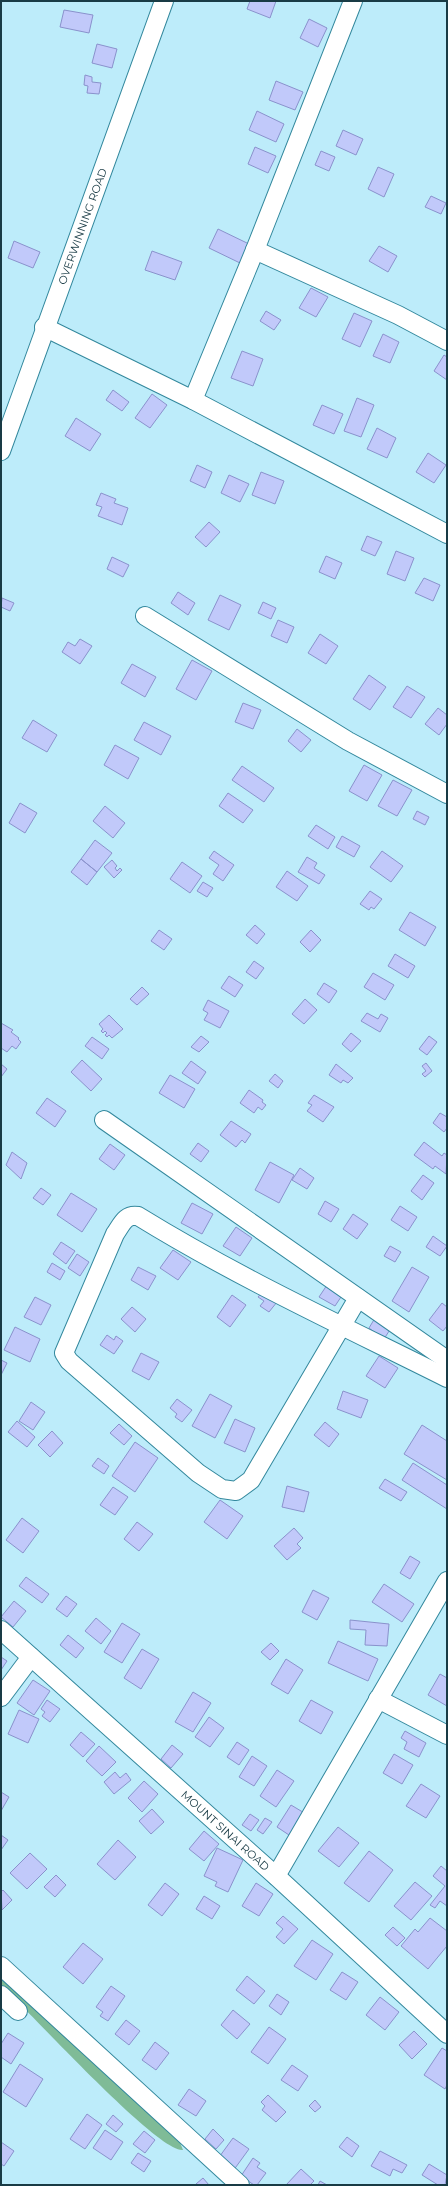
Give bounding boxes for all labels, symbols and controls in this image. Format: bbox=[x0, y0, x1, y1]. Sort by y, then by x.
street label: OVERWINNING ROAD bbox=[55, 166, 110, 286]
street label: MOUNT SINAI ROAD bbox=[178, 1788, 272, 1874]

